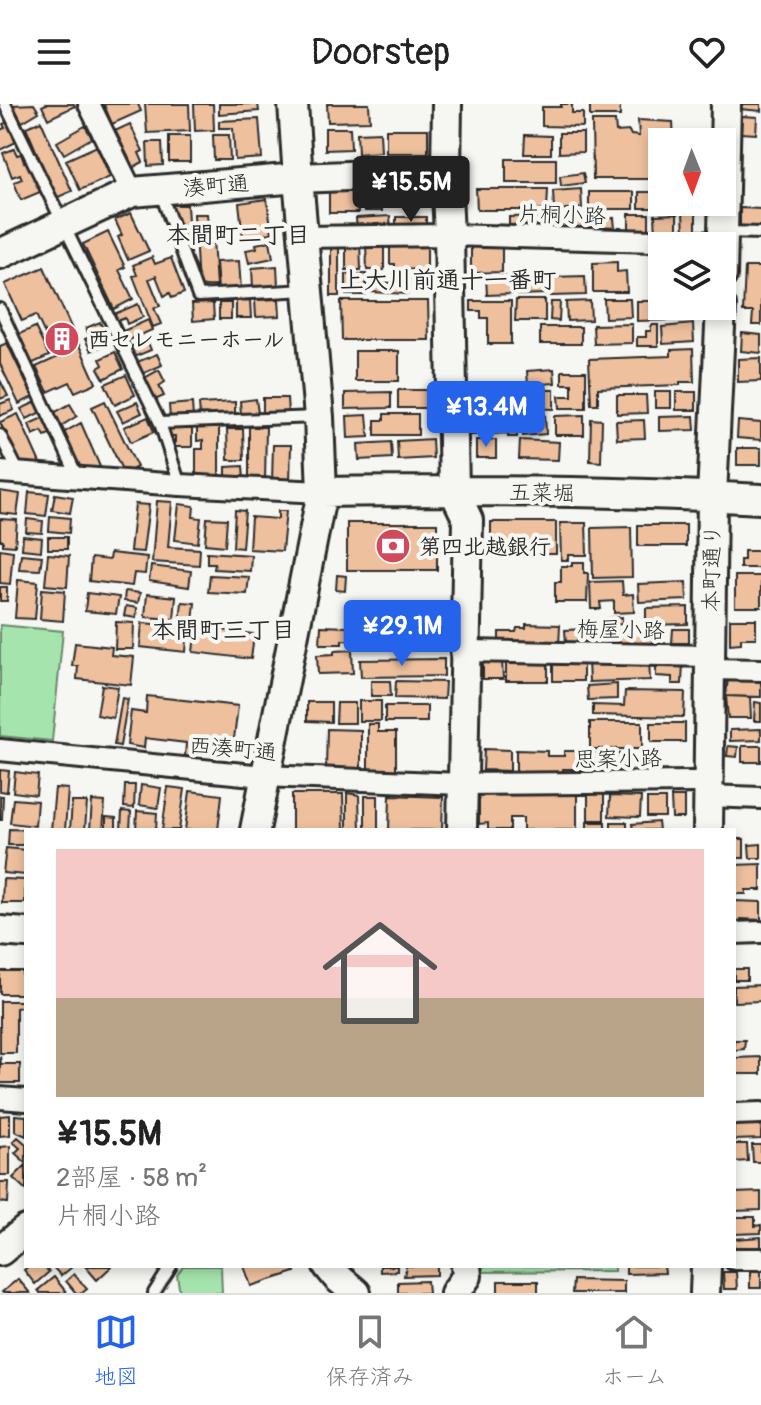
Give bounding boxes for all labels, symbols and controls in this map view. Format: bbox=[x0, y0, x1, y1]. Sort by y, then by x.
icon: menu bbox=[32, 30, 76, 74]
text: Doorstep bbox=[311, 30, 450, 75]
icon: heart bbox=[685, 30, 729, 74]
north arrow bbox=[648, 128, 736, 216]
map controls bbox=[648, 128, 736, 320]
pin: ¥15.5M bbox=[346, 156, 476, 224]
text: ¥15.5M bbox=[371, 166, 451, 198]
street label: 湊町通 bbox=[182, 169, 250, 203]
street label: 片桐小路 bbox=[517, 199, 606, 231]
district label: 本間町二丁目 bbox=[166, 221, 310, 250]
button: layers bbox=[648, 232, 736, 320]
district label: 上大川前通十一番町 bbox=[340, 266, 556, 295]
building icon: 西セレモニーホール bbox=[43, 320, 81, 358]
place label: 西セレモニーホール bbox=[88, 326, 285, 354]
pin: ¥13.4M bbox=[421, 381, 551, 449]
text: ¥13.4M bbox=[445, 391, 527, 423]
street label: 五菜堀 bbox=[509, 478, 575, 508]
street label: 本町通り bbox=[697, 524, 727, 612]
bank icon: 第四北越銀行 bbox=[374, 527, 412, 565]
place label: 第四北越銀行 bbox=[419, 533, 551, 561]
pin: ¥29.1M bbox=[337, 600, 467, 668]
text: ¥29.1M bbox=[362, 610, 442, 642]
street label: 梅屋小路 bbox=[577, 615, 665, 645]
district label: 本間町三丁目 bbox=[151, 616, 295, 645]
street label: 西湊町通 bbox=[188, 731, 278, 767]
street label: 思案小路 bbox=[574, 744, 662, 774]
icon: home bbox=[308, 901, 452, 1045]
text: ¥15.5M bbox=[56, 1113, 162, 1156]
text: 2部屋 · 58 m² bbox=[56, 1162, 207, 1194]
text: 片桐小路 bbox=[56, 1200, 160, 1232]
tab: 地図 bbox=[94, 1310, 138, 1391]
tab: 保存済み bbox=[326, 1310, 414, 1391]
tab: ホーム bbox=[602, 1310, 667, 1391]

